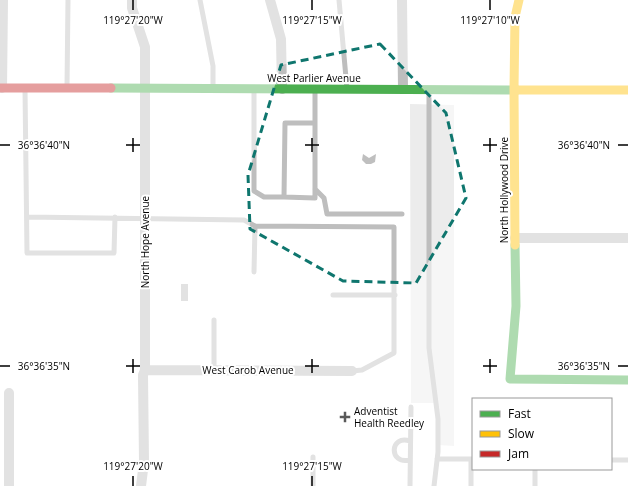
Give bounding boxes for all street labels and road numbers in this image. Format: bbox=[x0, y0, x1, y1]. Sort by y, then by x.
street label: West Parlier Avenue bbox=[267, 71, 361, 85]
street label: North Hollywood Drive bbox=[497, 136, 511, 243]
street label: North Hope Avenue bbox=[138, 195, 152, 288]
street label: West Carob Avenue bbox=[202, 363, 294, 377]

